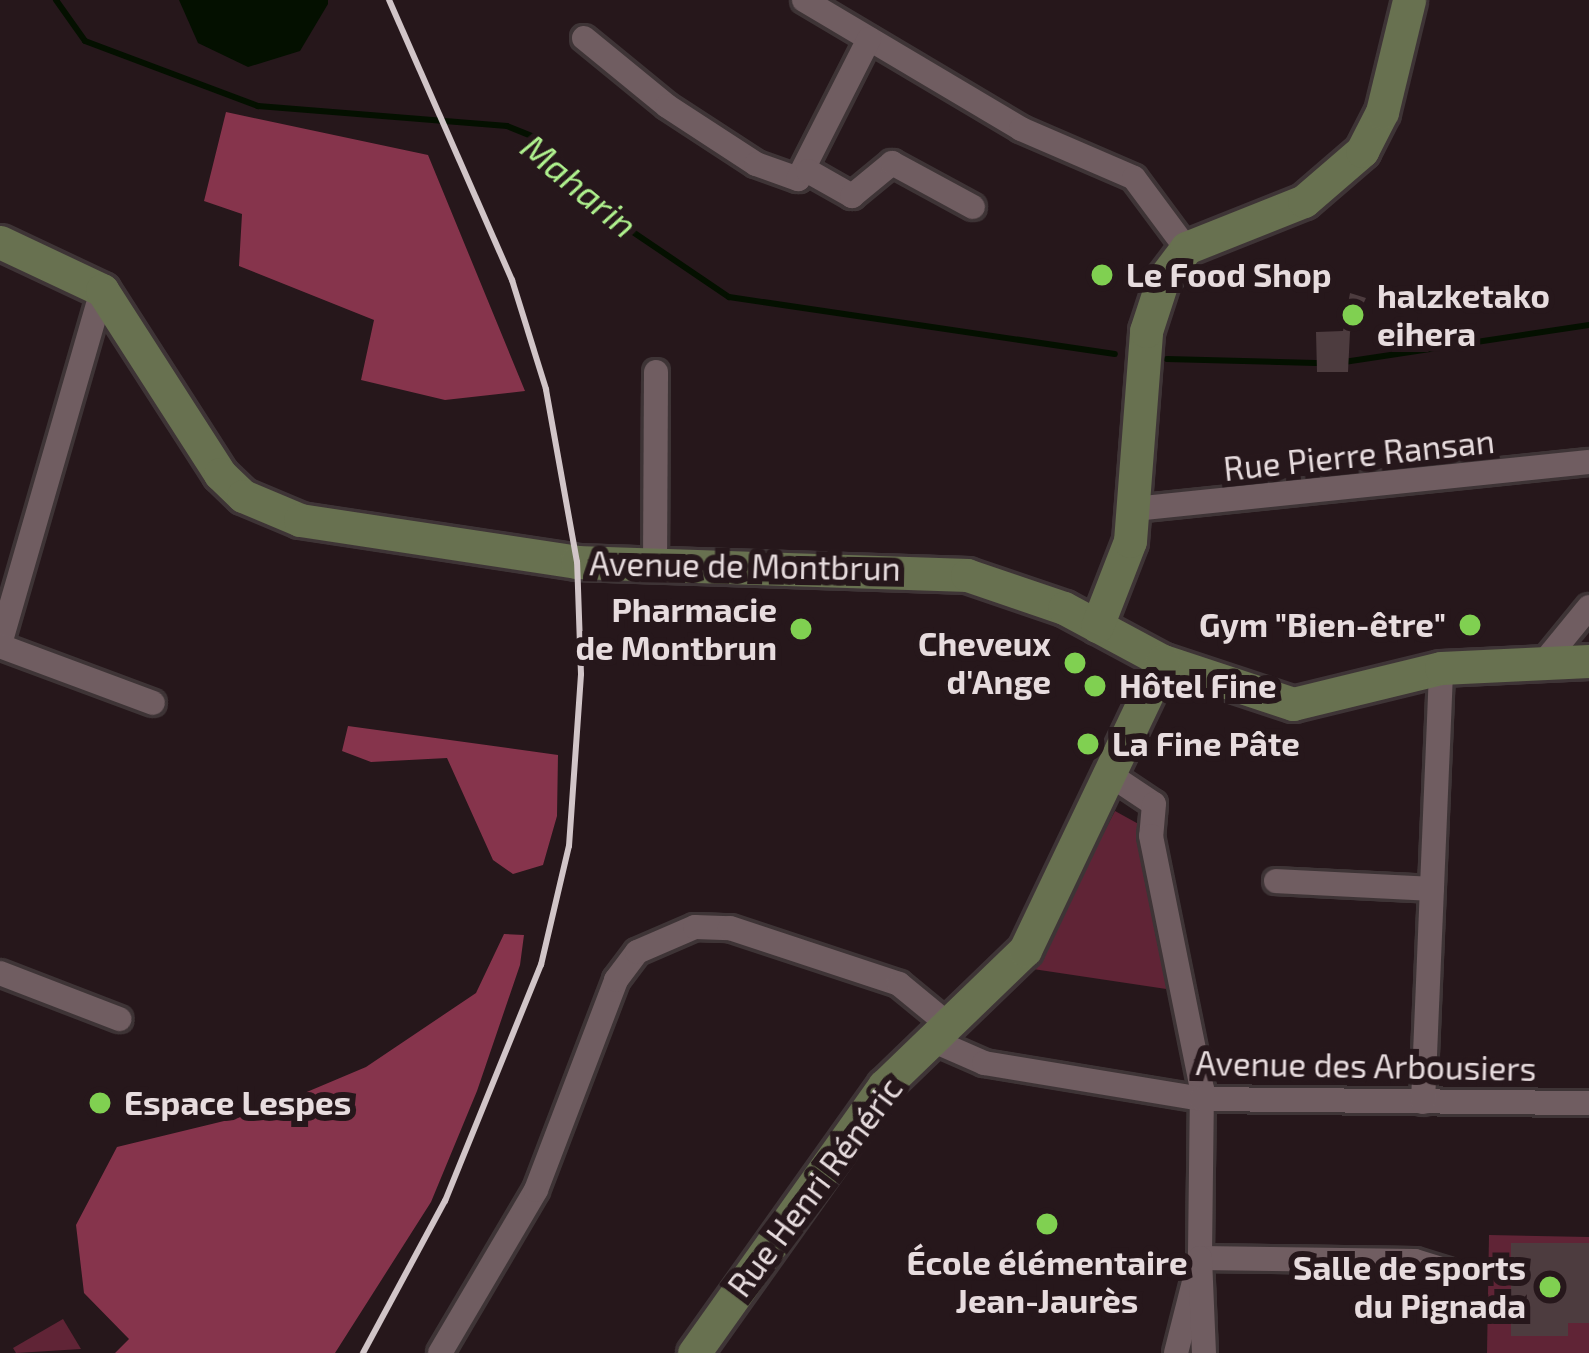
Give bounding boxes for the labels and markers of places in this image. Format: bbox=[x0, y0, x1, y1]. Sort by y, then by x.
place label: Le Food Shop bbox=[1126, 255, 1331, 295]
marker: Le Food Shop bbox=[1089, 262, 1115, 288]
place label: halzketako eihera bbox=[1377, 276, 1550, 354]
marker: halzketako eihera bbox=[1340, 302, 1366, 328]
place label: Pharmacie de Montbrun bbox=[575, 590, 777, 668]
place label: Gym "Bien-être" bbox=[1199, 605, 1446, 645]
marker: Gym "Bien-être" bbox=[1457, 612, 1483, 638]
marker: Pharmacie de Montbrun bbox=[788, 616, 814, 642]
place label: Cheveux d'Ange bbox=[918, 624, 1051, 702]
marker: Cheveux d'Ange bbox=[1062, 650, 1088, 676]
place label: Hôtel Fine bbox=[1119, 666, 1277, 706]
marker: Hôtel Fine bbox=[1082, 673, 1108, 699]
place label: La Fine Pâte bbox=[1112, 724, 1300, 764]
marker: La Fine Pâte bbox=[1075, 731, 1101, 757]
place label: Espace Lespes bbox=[124, 1083, 351, 1123]
marker: Espace Lespes bbox=[87, 1090, 113, 1116]
marker: École élémentaire Jean-Jaurès bbox=[1034, 1211, 1060, 1237]
place label: École élémentaire Jean-Jaurès bbox=[906, 1243, 1188, 1321]
place label: Salle de sports du Pignada bbox=[1293, 1248, 1526, 1326]
marker: Salle de sports du Pignada bbox=[1537, 1274, 1563, 1300]

